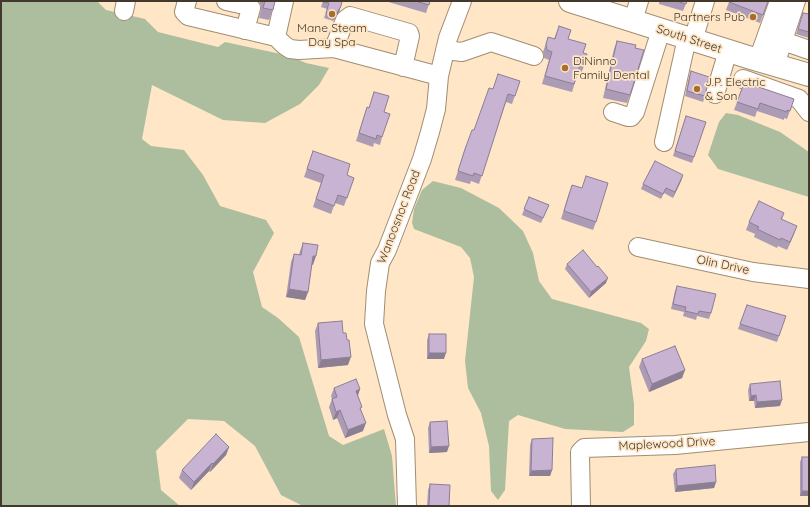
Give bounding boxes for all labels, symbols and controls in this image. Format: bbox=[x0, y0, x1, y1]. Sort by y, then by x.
marker: Mane Steam Day Spa bbox=[327, 9, 337, 19]
place label: Partners Pub bbox=[674, 10, 745, 24]
marker: Partners Pub bbox=[748, 12, 758, 22]
place label: Mane Steam Day Spa bbox=[297, 21, 367, 49]
street label: South Street bbox=[655, 22, 723, 56]
place label: DiNinno Family Dental bbox=[573, 54, 650, 82]
marker: DiNinno Family Dental bbox=[560, 63, 570, 73]
place label: J.P. Electric & Son bbox=[705, 75, 765, 103]
marker: J.P. Electric & Son bbox=[692, 84, 702, 94]
street label: Wanoosnoc Road bbox=[374, 168, 424, 266]
street label: Olin Drive bbox=[695, 252, 751, 278]
street label: Maplewood Drive bbox=[618, 434, 716, 454]

